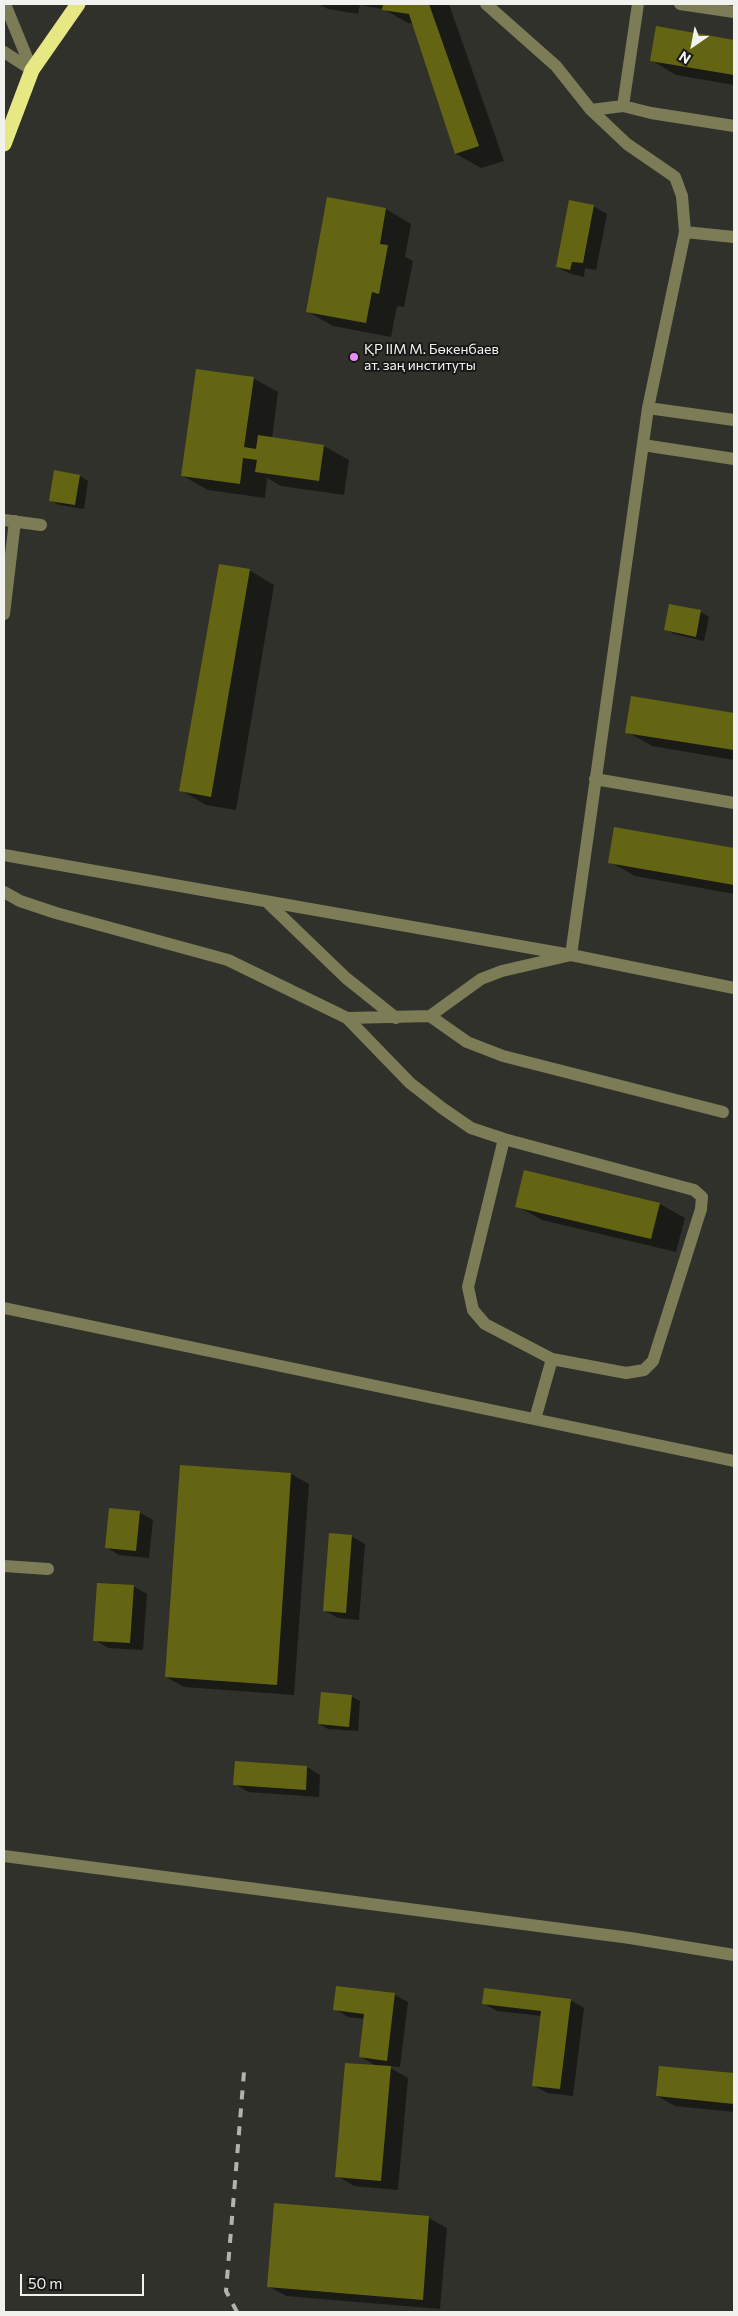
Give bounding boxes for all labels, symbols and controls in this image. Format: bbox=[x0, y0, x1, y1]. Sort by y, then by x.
north arrow bbox=[668, 20, 718, 70]
text: N bbox=[676, 48, 694, 68]
place label: ҚР ІІМ М. Бөкенбаев ат. заң институты bbox=[364, 341, 499, 374]
marker: ҚР ІІМ М. Бөкенбаев ат. заң институты bbox=[348, 351, 360, 363]
scale bar bbox=[22, 2264, 146, 2296]
text: 50 m bbox=[28, 2274, 62, 2292]

